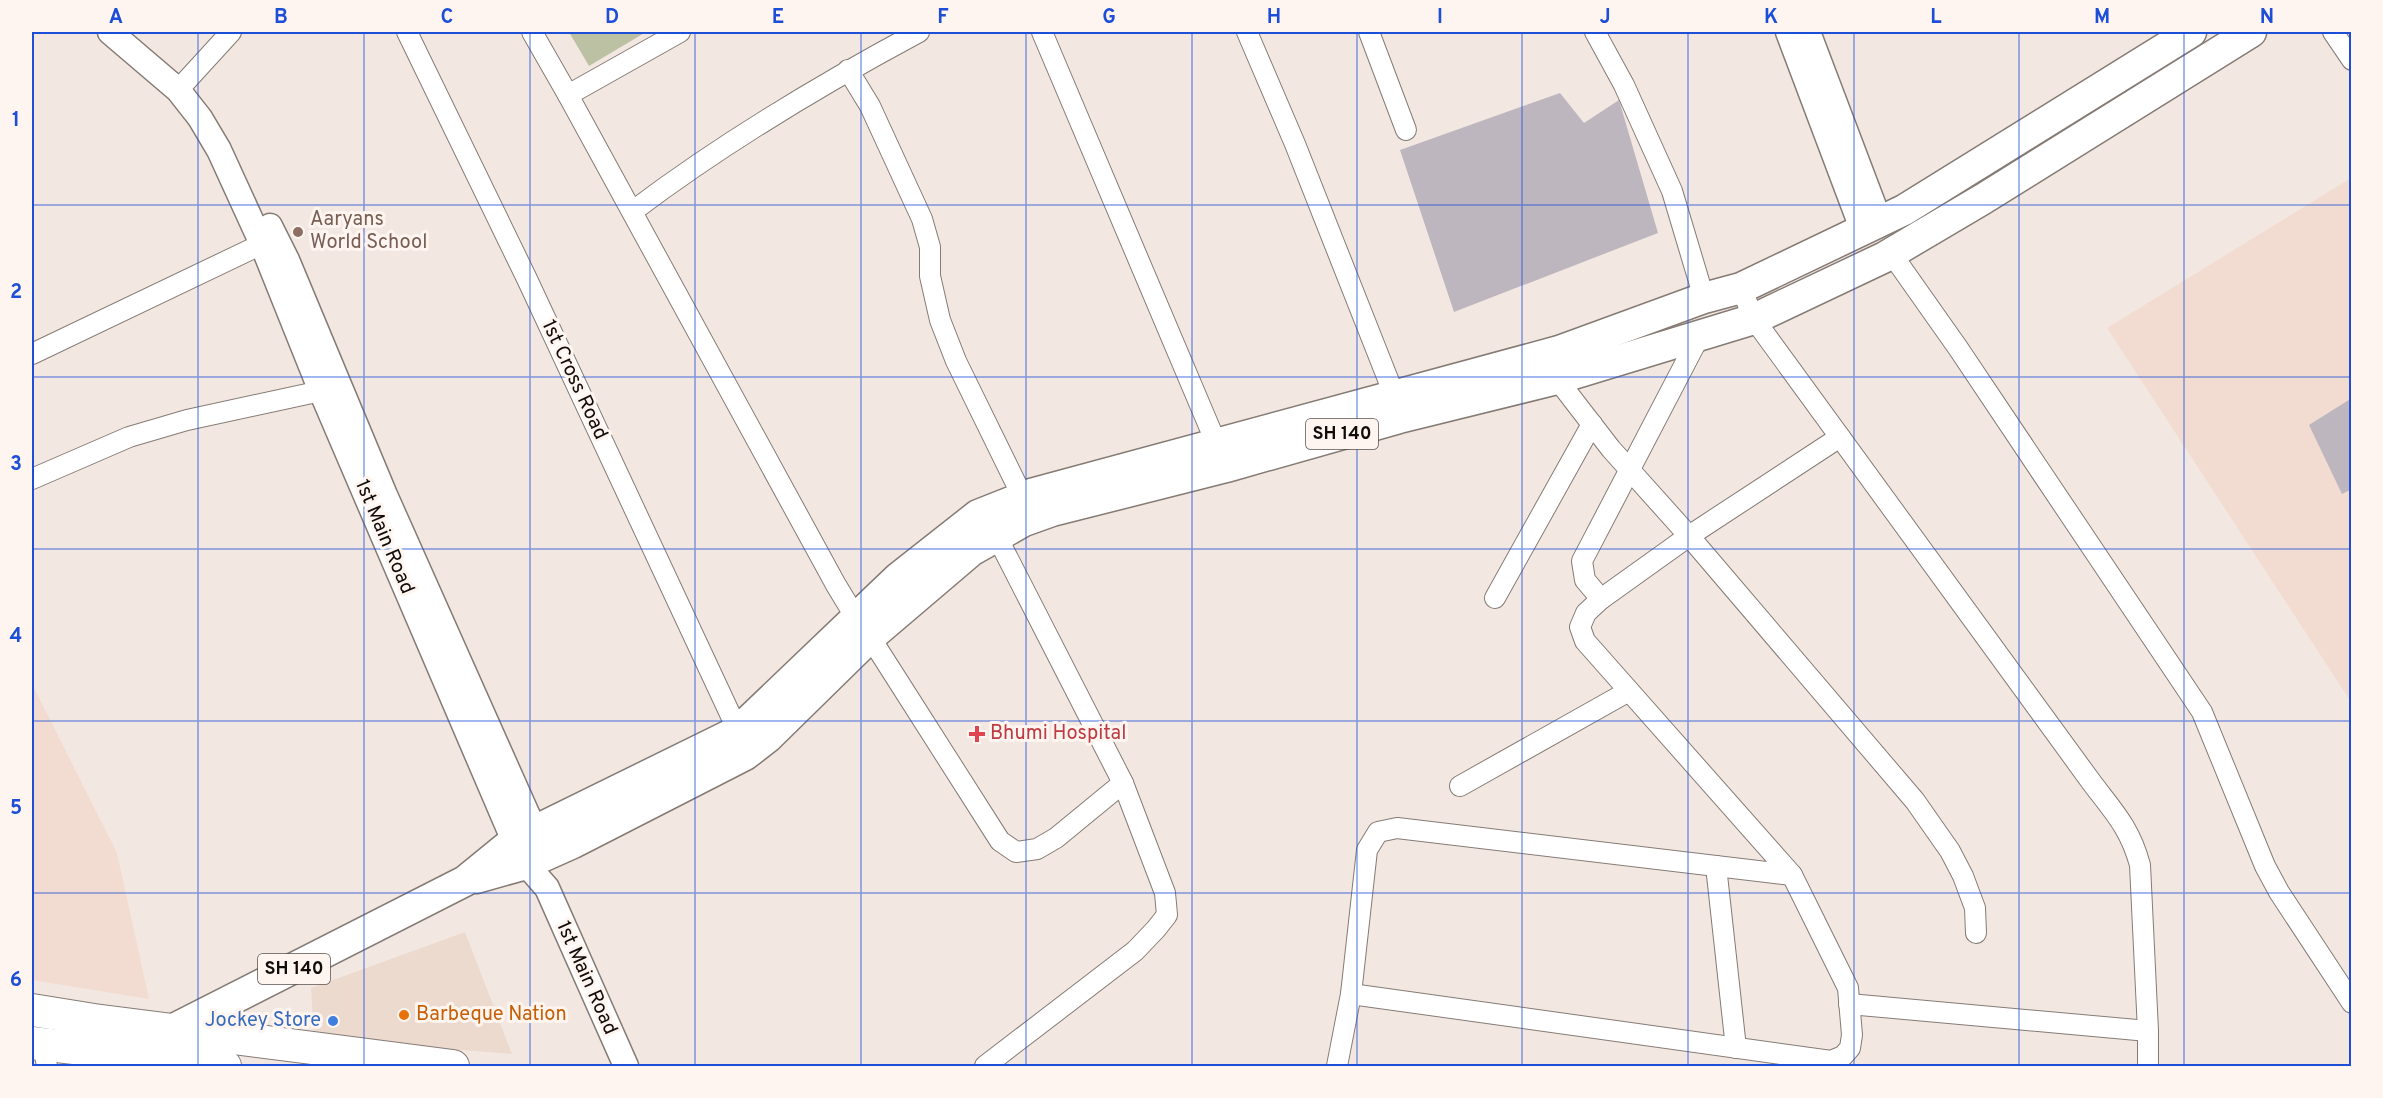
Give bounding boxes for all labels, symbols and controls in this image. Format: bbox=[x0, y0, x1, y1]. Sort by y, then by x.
text: A bbox=[109, 5, 123, 31]
text: B bbox=[274, 5, 288, 31]
text: C bbox=[441, 5, 453, 31]
text: D bbox=[605, 5, 619, 31]
text: E bbox=[772, 5, 784, 31]
text: F bbox=[937, 5, 949, 31]
text: G bbox=[1102, 5, 1116, 31]
text: H bbox=[1267, 5, 1281, 31]
text: I bbox=[1437, 5, 1443, 31]
text: J bbox=[1599, 5, 1611, 31]
text: K bbox=[1764, 5, 1778, 31]
text: L bbox=[1930, 5, 1942, 31]
text: M bbox=[2094, 5, 2110, 31]
text: N bbox=[2260, 5, 2274, 31]
text: 1 bbox=[12, 108, 20, 134]
place label: Aaryans World School bbox=[310, 207, 427, 256]
marker: Aaryans World School bbox=[291, 225, 305, 239]
text: 2 bbox=[10, 280, 22, 306]
street label: 1st Cross Road bbox=[535, 316, 613, 444]
road number: SH 140 bbox=[1306, 419, 1378, 449]
text: 3 bbox=[10, 452, 22, 478]
street label: 1st Main Road bbox=[348, 476, 420, 598]
text: 4 bbox=[10, 624, 22, 650]
place label: Bhumi Hospital bbox=[990, 721, 1126, 747]
marker: Bhumi Hospital bbox=[968, 725, 986, 743]
text: 5 bbox=[10, 796, 22, 822]
street label: 1st Main Road bbox=[549, 917, 623, 1039]
road number: SH 140 bbox=[258, 954, 330, 984]
text: 6 bbox=[10, 968, 22, 994]
place label: Barbeque Nation bbox=[416, 1002, 567, 1028]
place label: Jockey Store bbox=[205, 1008, 321, 1034]
marker: Barbeque Nation bbox=[397, 1008, 411, 1022]
marker: Jockey Store bbox=[326, 1014, 340, 1028]

